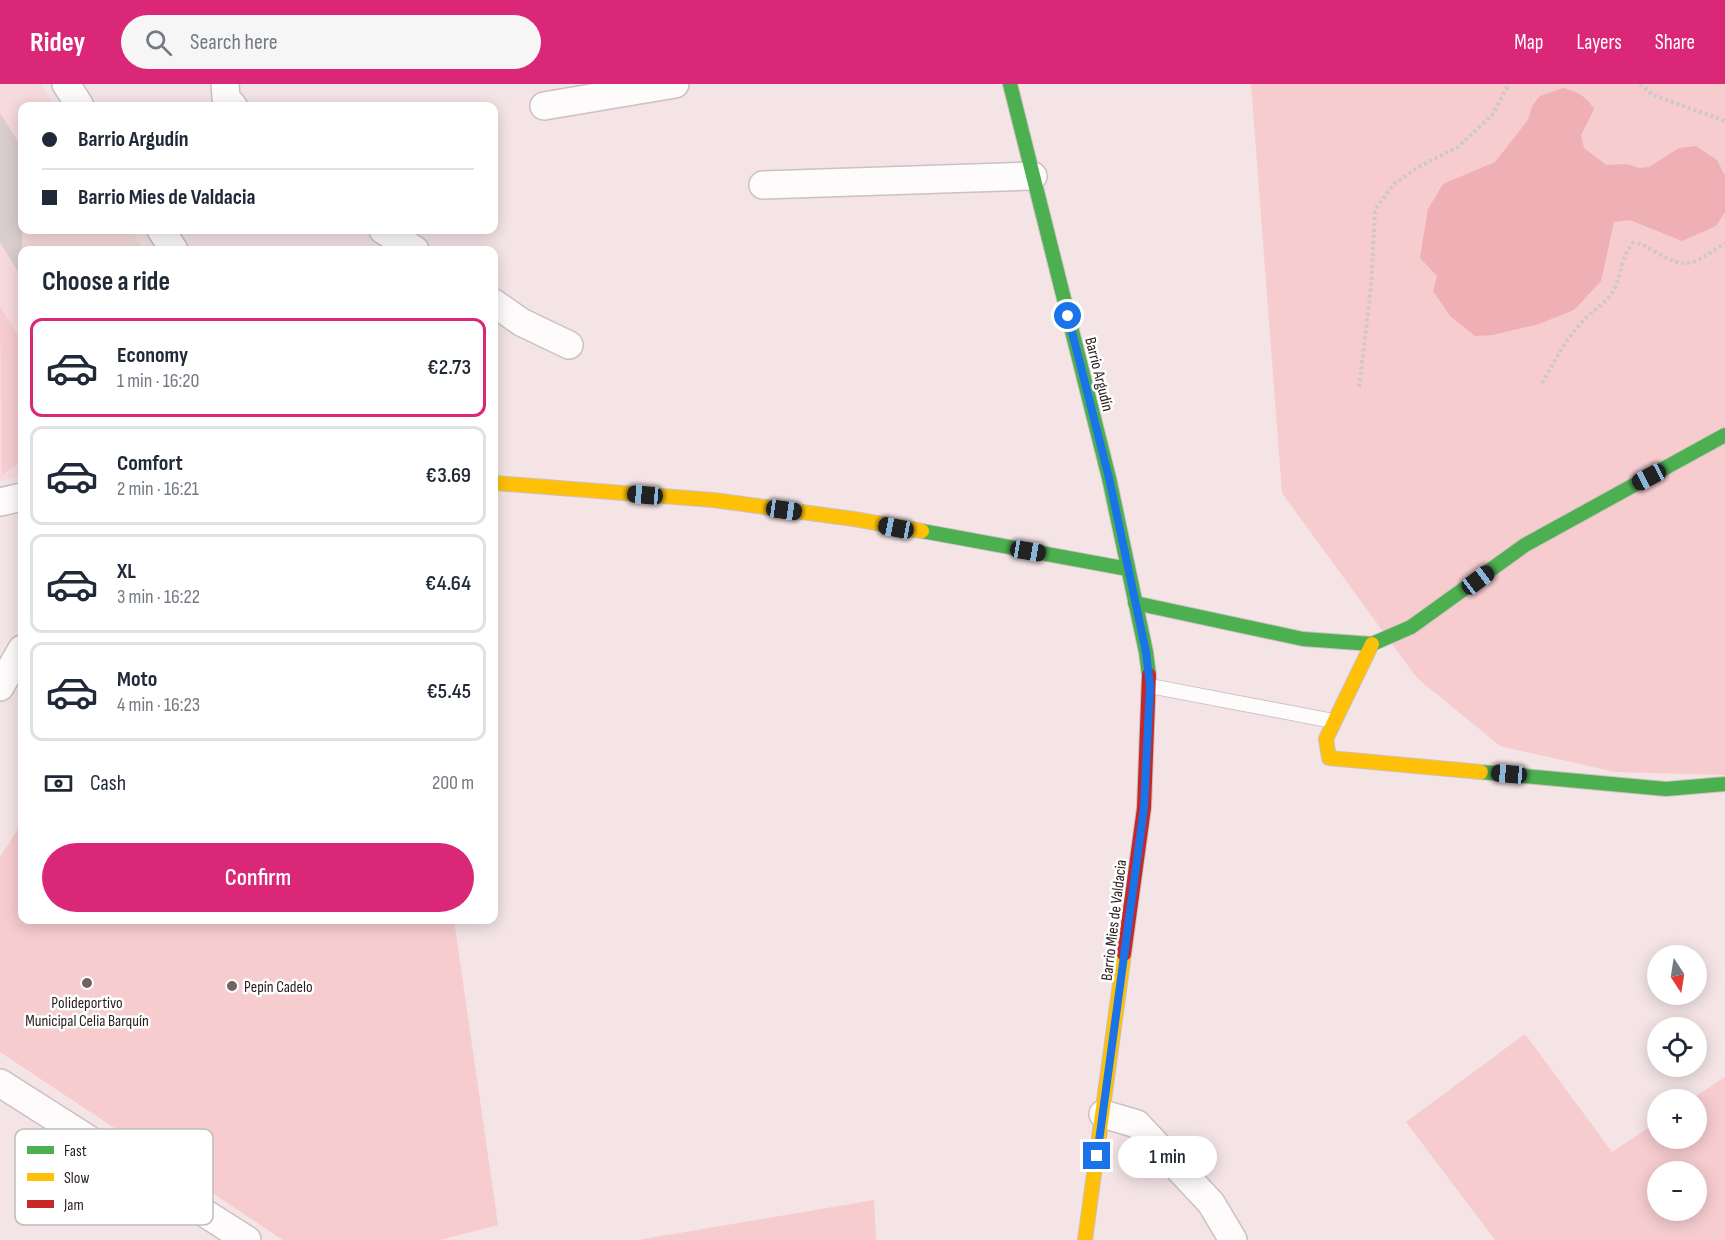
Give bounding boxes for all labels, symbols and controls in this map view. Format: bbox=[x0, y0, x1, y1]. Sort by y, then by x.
search box bbox=[121, 15, 541, 69]
text: Ridey bbox=[30, 26, 85, 59]
icon: search bbox=[142, 26, 175, 59]
text: Search here bbox=[190, 29, 278, 56]
text: Map bbox=[1514, 30, 1543, 55]
text: Layers bbox=[1576, 30, 1622, 55]
text: Share bbox=[1655, 30, 1695, 55]
text: Barrio Argudín bbox=[78, 126, 188, 153]
text: Barrio Mies de Valdacia bbox=[78, 184, 255, 211]
text: Choose a ride bbox=[42, 266, 170, 298]
route start bbox=[1054, 302, 1081, 329]
street label: Barrio Argudín bbox=[1080, 335, 1117, 413]
icon: car bbox=[45, 341, 99, 395]
text: Economy bbox=[117, 342, 188, 369]
text: €2.73 bbox=[427, 354, 471, 381]
text: 1 min · 16:20 bbox=[117, 369, 199, 393]
icon: car bbox=[45, 449, 99, 503]
text: Comfort bbox=[117, 450, 183, 477]
car bbox=[1629, 461, 1669, 493]
text: €3.69 bbox=[426, 462, 471, 489]
text: 2 min · 16:21 bbox=[117, 477, 199, 501]
car bbox=[626, 484, 664, 506]
car bbox=[765, 499, 803, 521]
car bbox=[877, 516, 915, 540]
car bbox=[1009, 539, 1047, 563]
icon: car bbox=[45, 557, 99, 611]
text: XL bbox=[117, 558, 136, 585]
car bbox=[1458, 562, 1498, 598]
text: €4.64 bbox=[425, 570, 471, 597]
text: 3 min · 16:22 bbox=[117, 585, 200, 609]
icon: car bbox=[45, 665, 99, 719]
text: Moto bbox=[117, 666, 157, 693]
text: €5.45 bbox=[427, 678, 471, 705]
text: 4 min · 16:23 bbox=[117, 693, 200, 717]
car bbox=[1490, 763, 1528, 785]
icon: cash bbox=[42, 767, 75, 800]
text: Cash bbox=[90, 770, 126, 797]
text: 200 m bbox=[432, 771, 474, 795]
button: Confirm bbox=[42, 843, 474, 912]
street label: Barrio Mies de Valdacia bbox=[1098, 859, 1131, 982]
north arrow bbox=[1647, 945, 1707, 1005]
map controls bbox=[1647, 945, 1707, 1221]
marker: Polideportivo Municipal Celia Barquín bbox=[80, 976, 94, 990]
place label: Pepín Cadelo bbox=[244, 978, 313, 997]
marker: Pepín Cadelo bbox=[225, 979, 239, 993]
place label: Polideportivo Municipal Celia Barquín bbox=[25, 994, 149, 1031]
button: locate bbox=[1647, 1017, 1707, 1077]
button: + bbox=[1647, 1089, 1707, 1149]
legend bbox=[15, 1129, 213, 1225]
callout: 1 min bbox=[1118, 1135, 1217, 1177]
text: Fast bbox=[64, 1142, 87, 1161]
route end bbox=[1083, 1142, 1110, 1169]
text: 1 min bbox=[1149, 1145, 1186, 1169]
button: − bbox=[1647, 1161, 1707, 1221]
text: Slow bbox=[64, 1169, 89, 1188]
text: Jam bbox=[63, 1196, 84, 1215]

